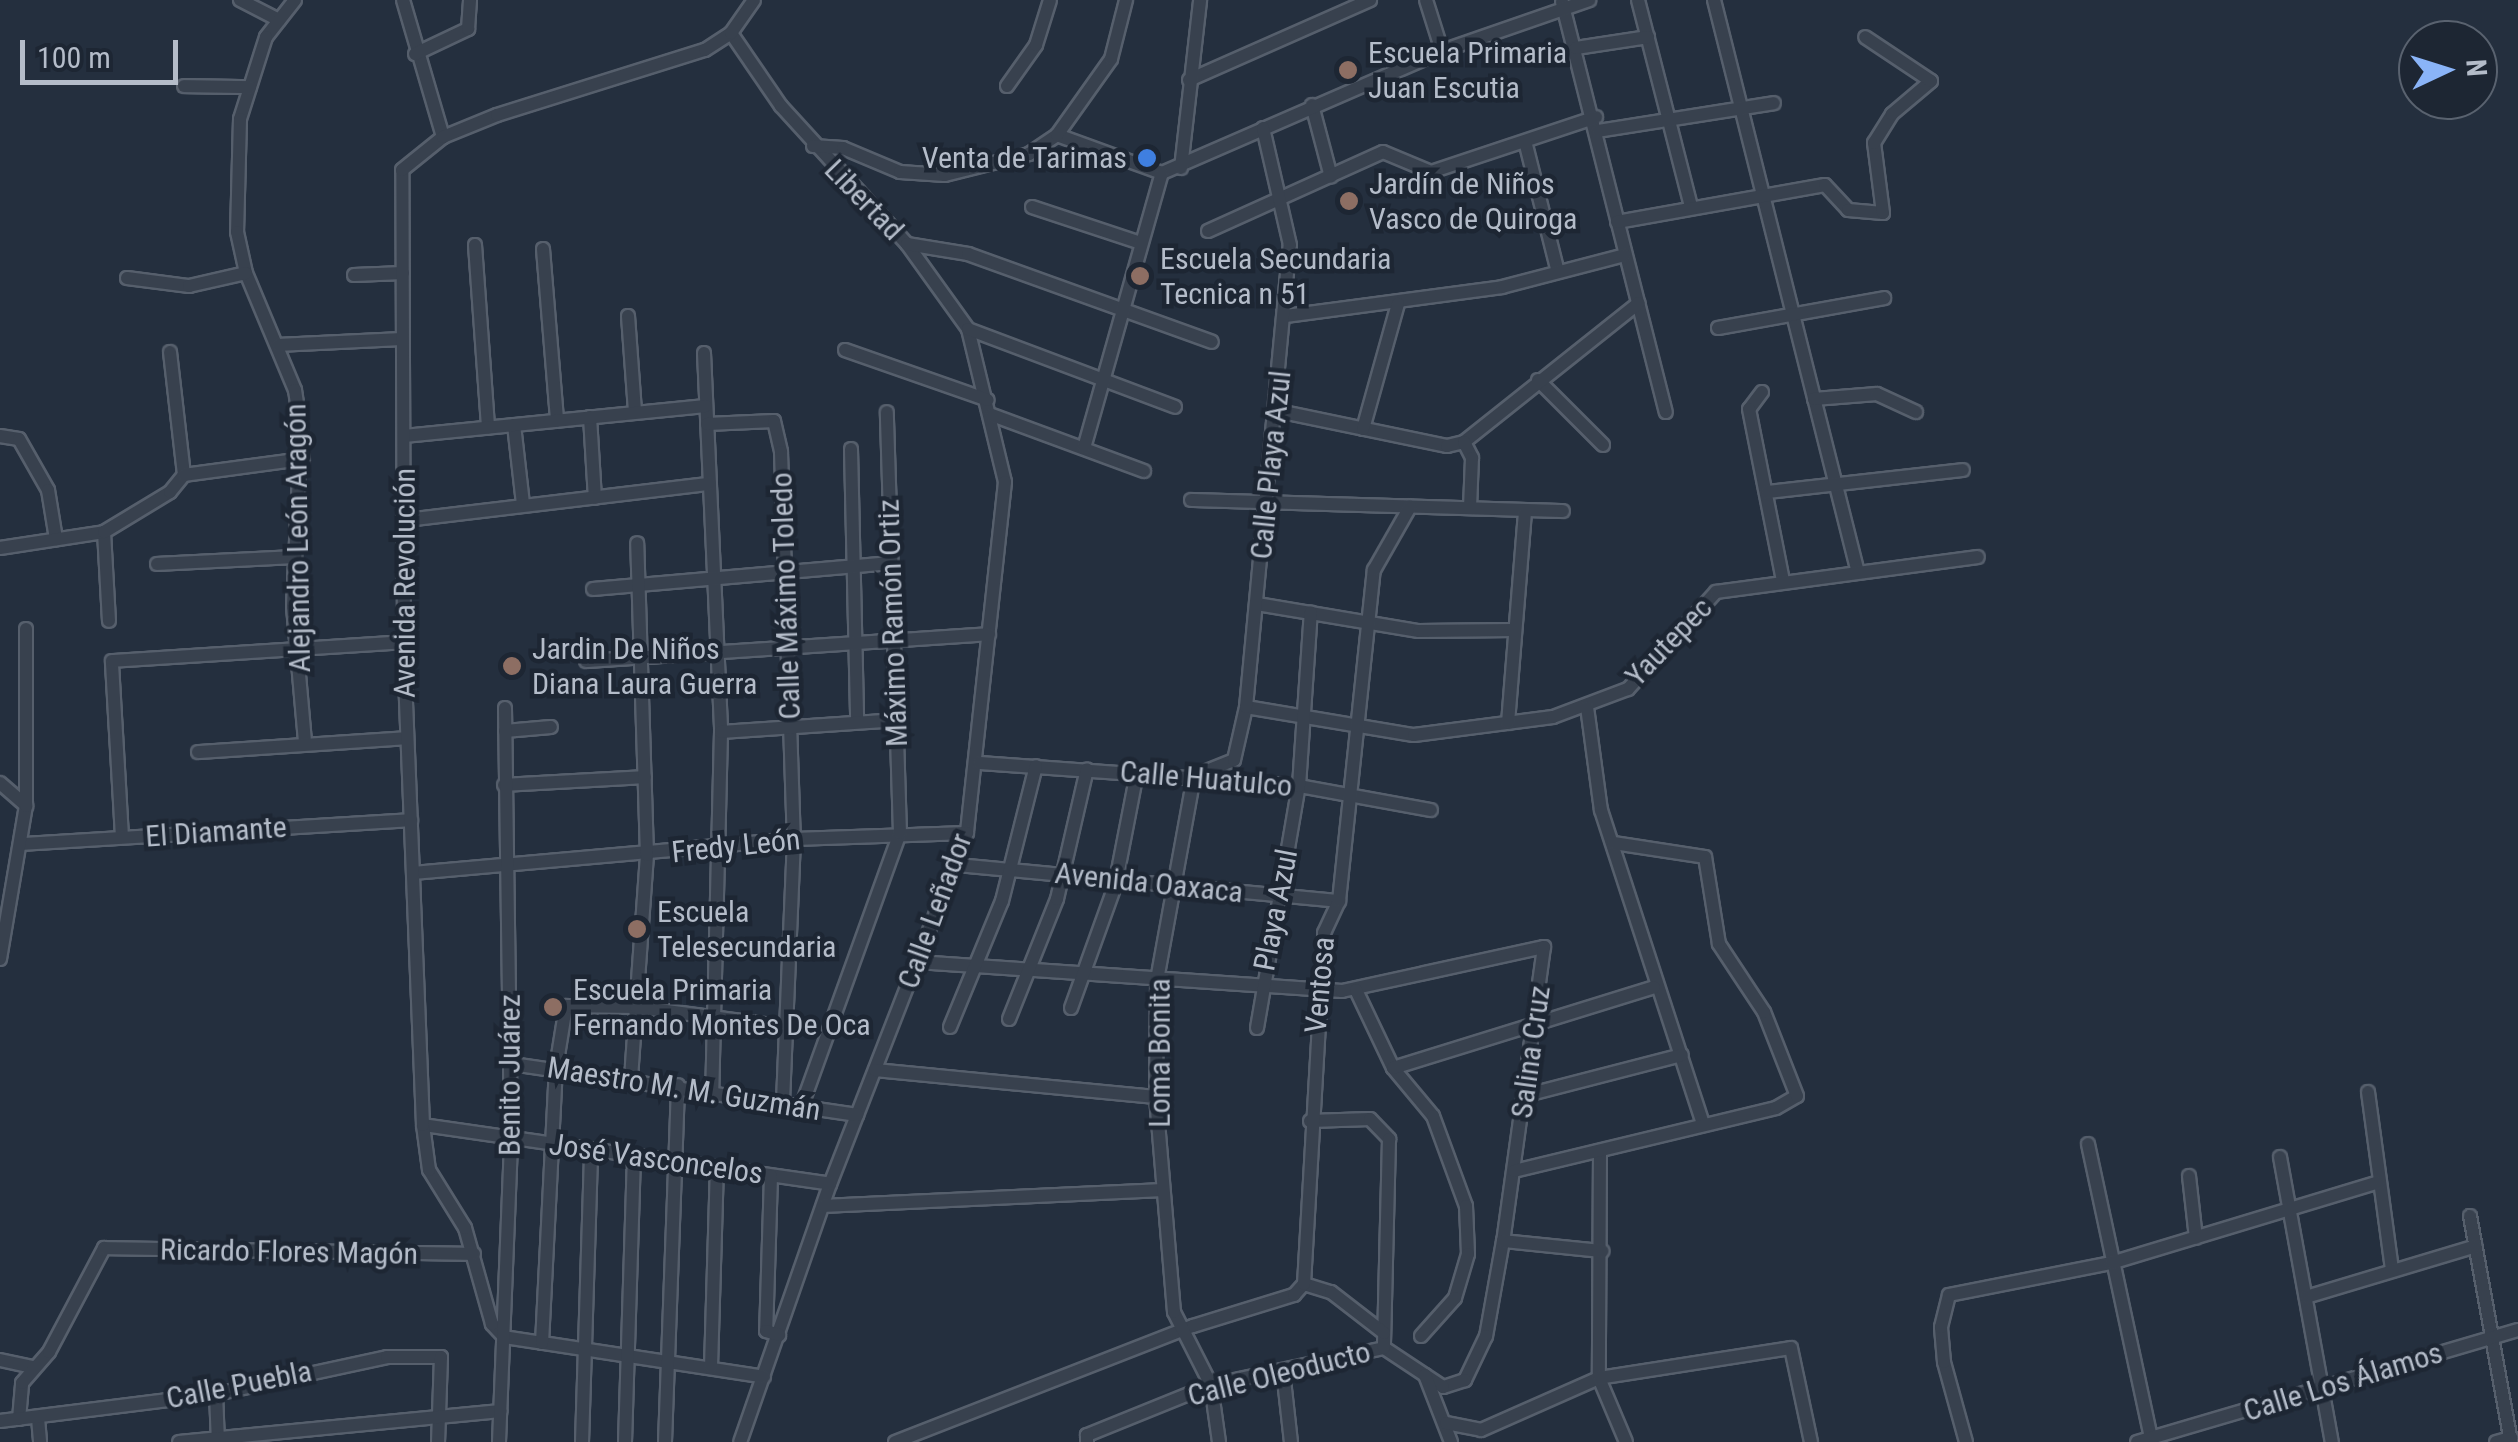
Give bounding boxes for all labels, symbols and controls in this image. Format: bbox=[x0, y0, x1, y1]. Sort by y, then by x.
scale bar bbox=[25, 20, 182, 82]
north arrow bbox=[2398, 20, 2498, 120]
place label: Escuela Primaria Juan Escutia bbox=[1368, 35, 1567, 106]
text: 100 m bbox=[37, 40, 111, 75]
text: N bbox=[2459, 58, 2493, 78]
marker: Escuela Primaria Juan Escutia bbox=[1337, 59, 1359, 81]
place label: Venta de Tarimas bbox=[921, 140, 1127, 176]
marker: Venta de Tarimas bbox=[1136, 147, 1158, 169]
street label: Libertad bbox=[817, 152, 911, 248]
place label: Jardín de Niños Vasco de Quiroga bbox=[1369, 166, 1577, 236]
marker: Jardín de Niños Vasco de Quiroga bbox=[1338, 190, 1360, 212]
place label: Escuela Secundaria Tecnica n 51 bbox=[1160, 241, 1391, 312]
marker: Escuela Secundaria Tecnica n 51 bbox=[1129, 265, 1151, 287]
street label: Calle Playa Azul bbox=[1243, 369, 1299, 561]
street label: Alejandro León Aragón bbox=[278, 403, 318, 673]
street label: Avenida Revolución bbox=[387, 468, 423, 698]
street label: Calle Máximo Toledo bbox=[764, 472, 808, 720]
street label: Máximo Ramón Ortiz bbox=[871, 499, 915, 747]
street label: Yautepec bbox=[1618, 590, 1720, 694]
place label: Jardin De Niños Diana Laura Guerra bbox=[532, 631, 757, 702]
marker: Jardin De Niños Diana Laura Guerra bbox=[501, 655, 523, 677]
street label: Calle Huatulco bbox=[1118, 754, 1294, 804]
street label: El Diamante bbox=[144, 809, 288, 855]
street label: Fredy León bbox=[670, 821, 802, 871]
street label: Calle Leñador bbox=[890, 829, 980, 993]
street label: Playa Azul bbox=[1247, 846, 1305, 974]
street label: Avenida Oaxaca bbox=[1053, 855, 1245, 911]
place label: Escuela Telesecundaria bbox=[657, 894, 836, 964]
marker: Escuela Telesecundaria bbox=[626, 918, 648, 940]
street label: Ventosa bbox=[1298, 935, 1342, 1035]
place label: Escuela Primaria Fernando Montes De Oca bbox=[573, 972, 871, 1042]
street label: Loma Bonita bbox=[1142, 978, 1178, 1128]
street label: Salina Cruz bbox=[1504, 983, 1558, 1121]
street label: Benito Juárez bbox=[492, 994, 528, 1156]
marker: Escuela Primaria Fernando Montes De Oca bbox=[542, 996, 564, 1018]
street label: Maestro M. M. Guzmán bbox=[545, 1050, 823, 1128]
street label: José Vasconcelos bbox=[547, 1126, 765, 1192]
street label: Ricardo Flores Magón bbox=[160, 1232, 418, 1272]
street label: Calle Oleoducto bbox=[1184, 1334, 1374, 1414]
street label: Calle Los Álamos bbox=[2239, 1335, 2447, 1429]
street label: Calle Puebla bbox=[163, 1353, 315, 1417]

